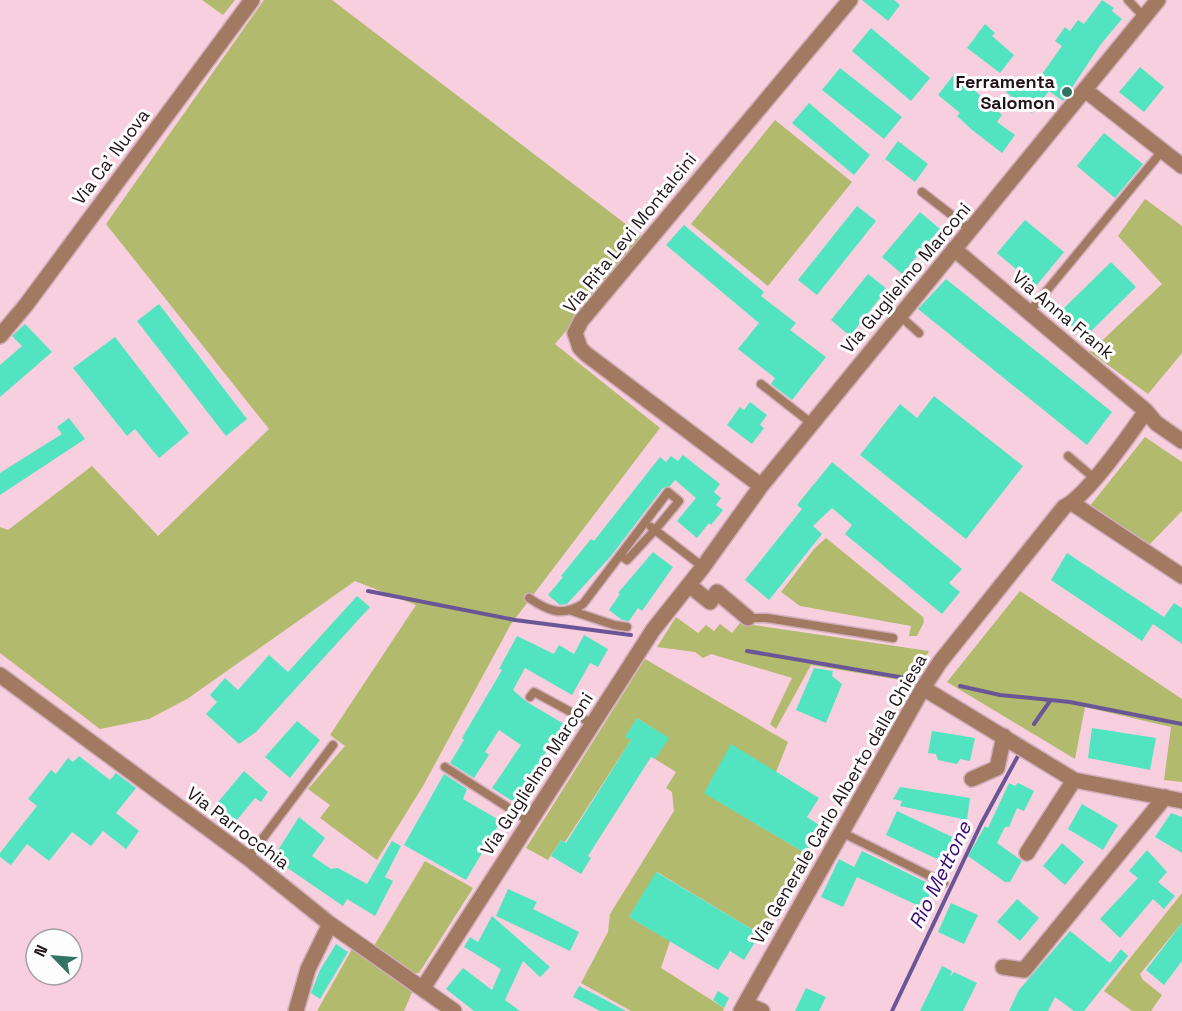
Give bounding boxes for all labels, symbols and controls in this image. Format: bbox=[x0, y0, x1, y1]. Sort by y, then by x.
place label: Ferramenta Salomon bbox=[955, 70, 1056, 114]
marker: Ferramenta Salomon bbox=[1060, 85, 1074, 99]
street label: Via Ca' Nuova bbox=[67, 104, 154, 209]
street label: Via Rita Levi Montalcini bbox=[558, 148, 701, 317]
street label: Via Guglielmo Marconi bbox=[836, 198, 975, 358]
street label: Via Anna Frank bbox=[1008, 265, 1119, 364]
street label: Via Generale Carlo Alberto dalla Chiesa bbox=[746, 649, 931, 948]
street label: Via Guglielmo Marconi bbox=[475, 688, 598, 860]
street label: Via Parrocchia bbox=[182, 781, 294, 874]
water label: Rio Mettone bbox=[903, 816, 978, 933]
north arrow bbox=[24, 927, 84, 987]
text: N bbox=[29, 942, 53, 960]

